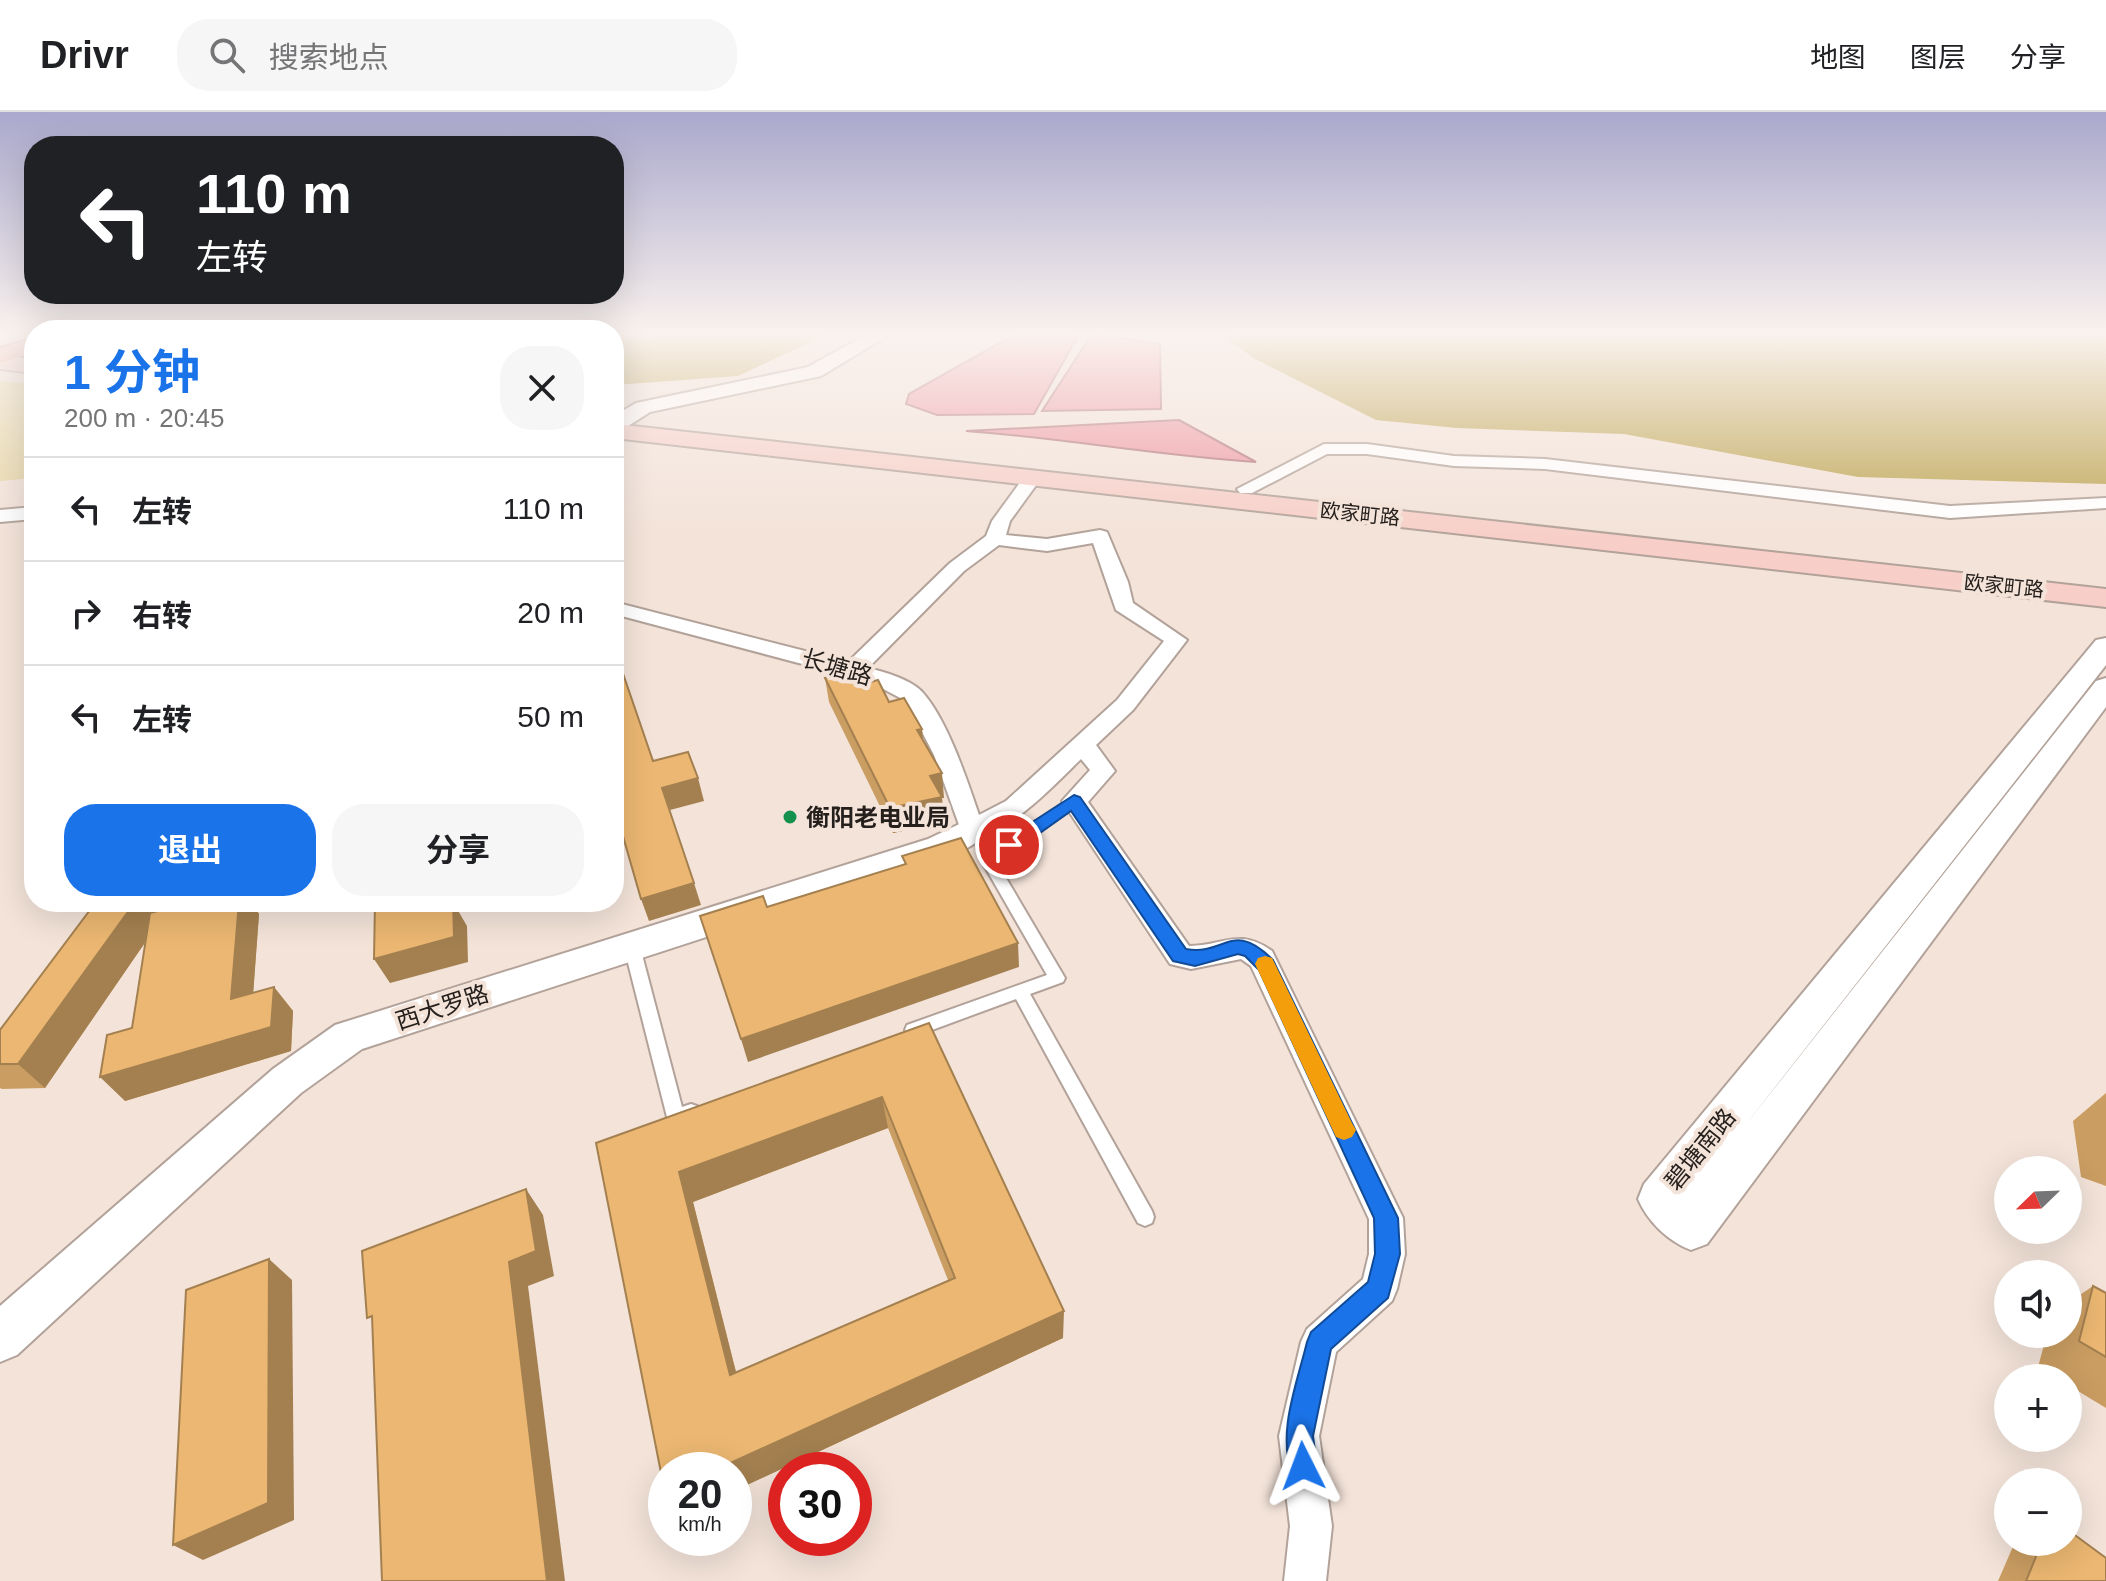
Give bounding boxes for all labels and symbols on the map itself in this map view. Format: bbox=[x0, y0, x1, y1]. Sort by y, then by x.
street label: 欧家町路 bbox=[1319, 499, 1401, 529]
street label: 欧家町路 bbox=[1963, 571, 2045, 601]
street label: 长塘路 bbox=[799, 644, 875, 690]
place label: 衡阳老电业局 bbox=[806, 804, 950, 831]
marker: 衡阳老电业局 bbox=[781, 808, 799, 826]
pin bbox=[975, 811, 1043, 879]
street label: 西大罗路 bbox=[392, 979, 492, 1035]
street label: 碧塘南路 bbox=[1659, 1103, 1741, 1195]
north arrow bbox=[1994, 1156, 2082, 1244]
position arrow bbox=[1261, 1424, 1345, 1508]
speed limit sign: 30 bbox=[768, 1452, 872, 1556]

